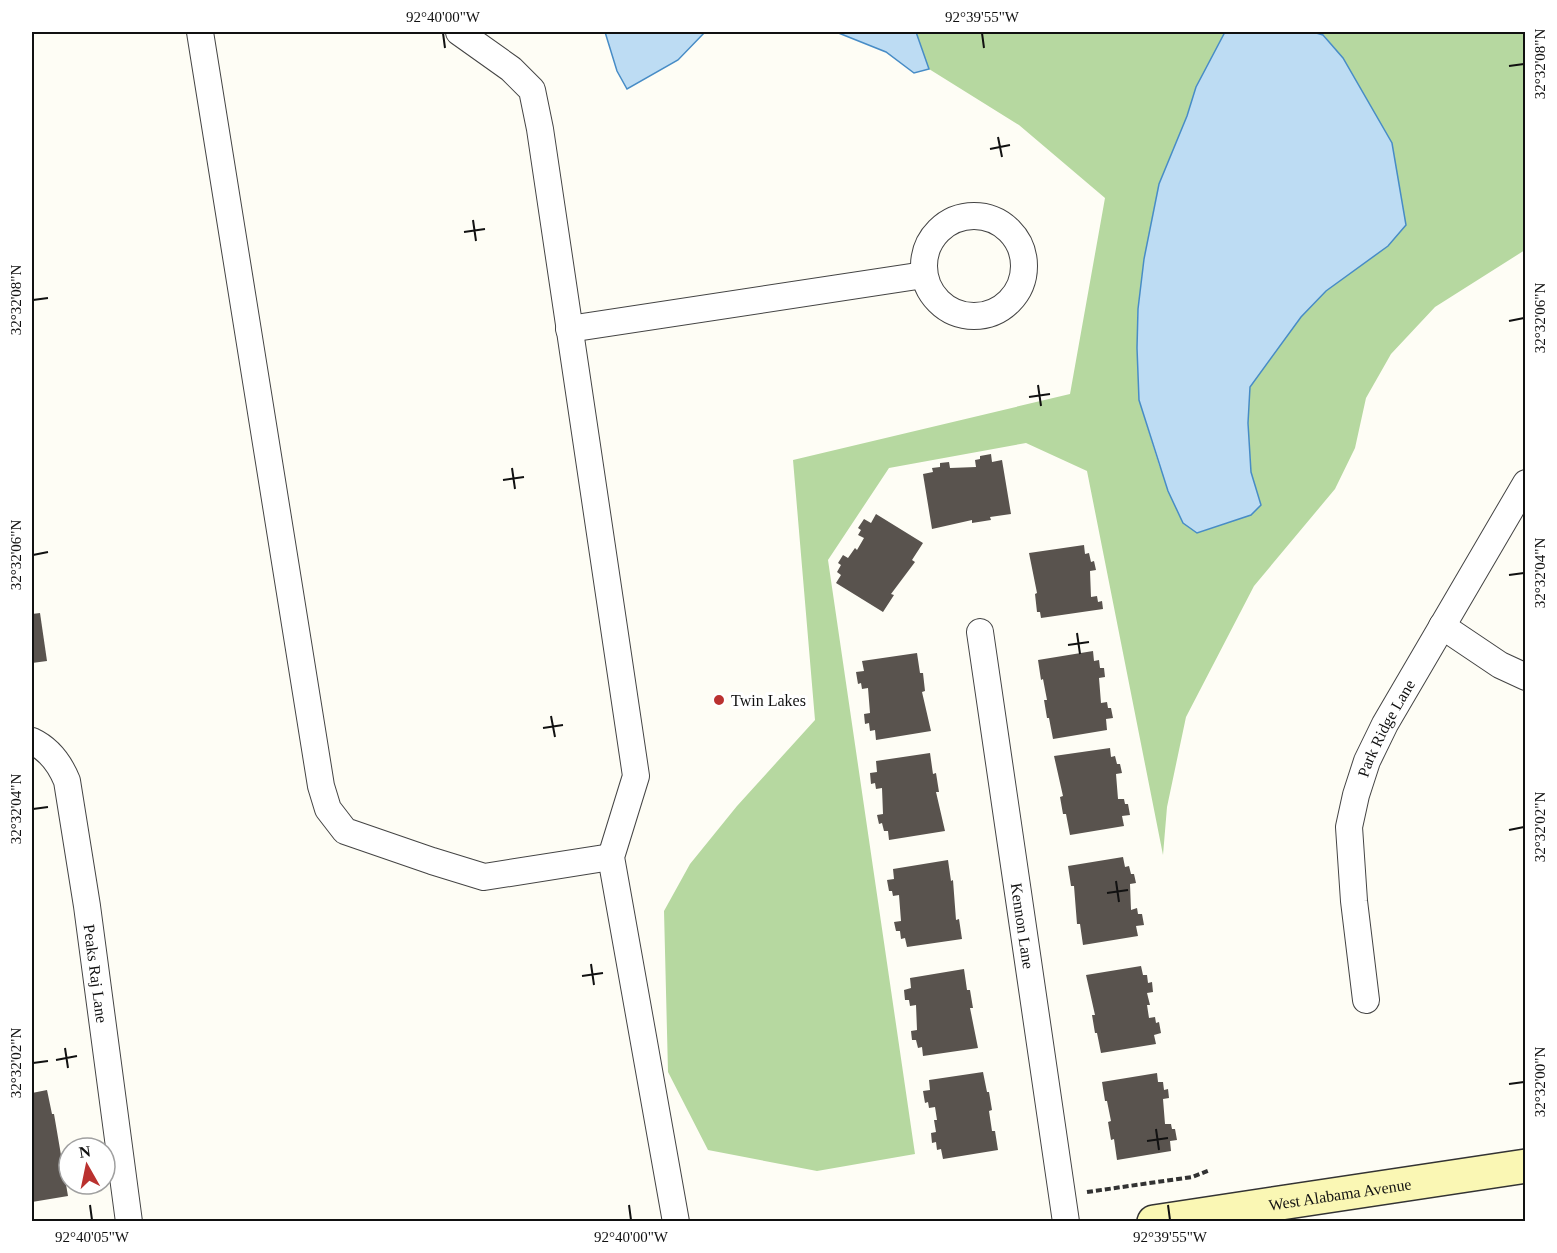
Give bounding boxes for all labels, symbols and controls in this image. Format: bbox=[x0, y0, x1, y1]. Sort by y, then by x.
text: 92°40'00"W bbox=[406, 9, 481, 25]
text: 92°39'55"W bbox=[945, 9, 1020, 25]
text: 32°32'08"N bbox=[1532, 29, 1548, 99]
text: 32°32'08"N bbox=[8, 265, 24, 335]
text: 32°32'06"N bbox=[1532, 283, 1548, 353]
text: 32°32'06"N bbox=[8, 520, 24, 590]
text: 32°32'04"N bbox=[1532, 538, 1548, 608]
street label: Park Ridge Lane bbox=[1354, 676, 1418, 779]
place label: Twin Lakes bbox=[731, 692, 806, 709]
marker: Twin Lakes bbox=[712, 693, 726, 707]
text: 32°32'04"N bbox=[8, 774, 24, 844]
text: 32°32'02"N bbox=[1532, 792, 1548, 862]
street label: Kennon Lane bbox=[1008, 882, 1038, 970]
street label: Peaks Raj Lane bbox=[81, 923, 111, 1024]
text: 32°32'02"N bbox=[8, 1028, 24, 1098]
text: 32°32'00"N bbox=[1532, 1047, 1548, 1117]
north arrow bbox=[57, 1136, 117, 1196]
text: N bbox=[78, 1142, 92, 1161]
street label: West Alabama Avenue bbox=[1267, 1175, 1412, 1213]
text: 92°40'05"W bbox=[55, 1229, 130, 1245]
text: 92°40'00"W bbox=[594, 1229, 669, 1245]
text: 92°39'55"W bbox=[1133, 1229, 1208, 1245]

